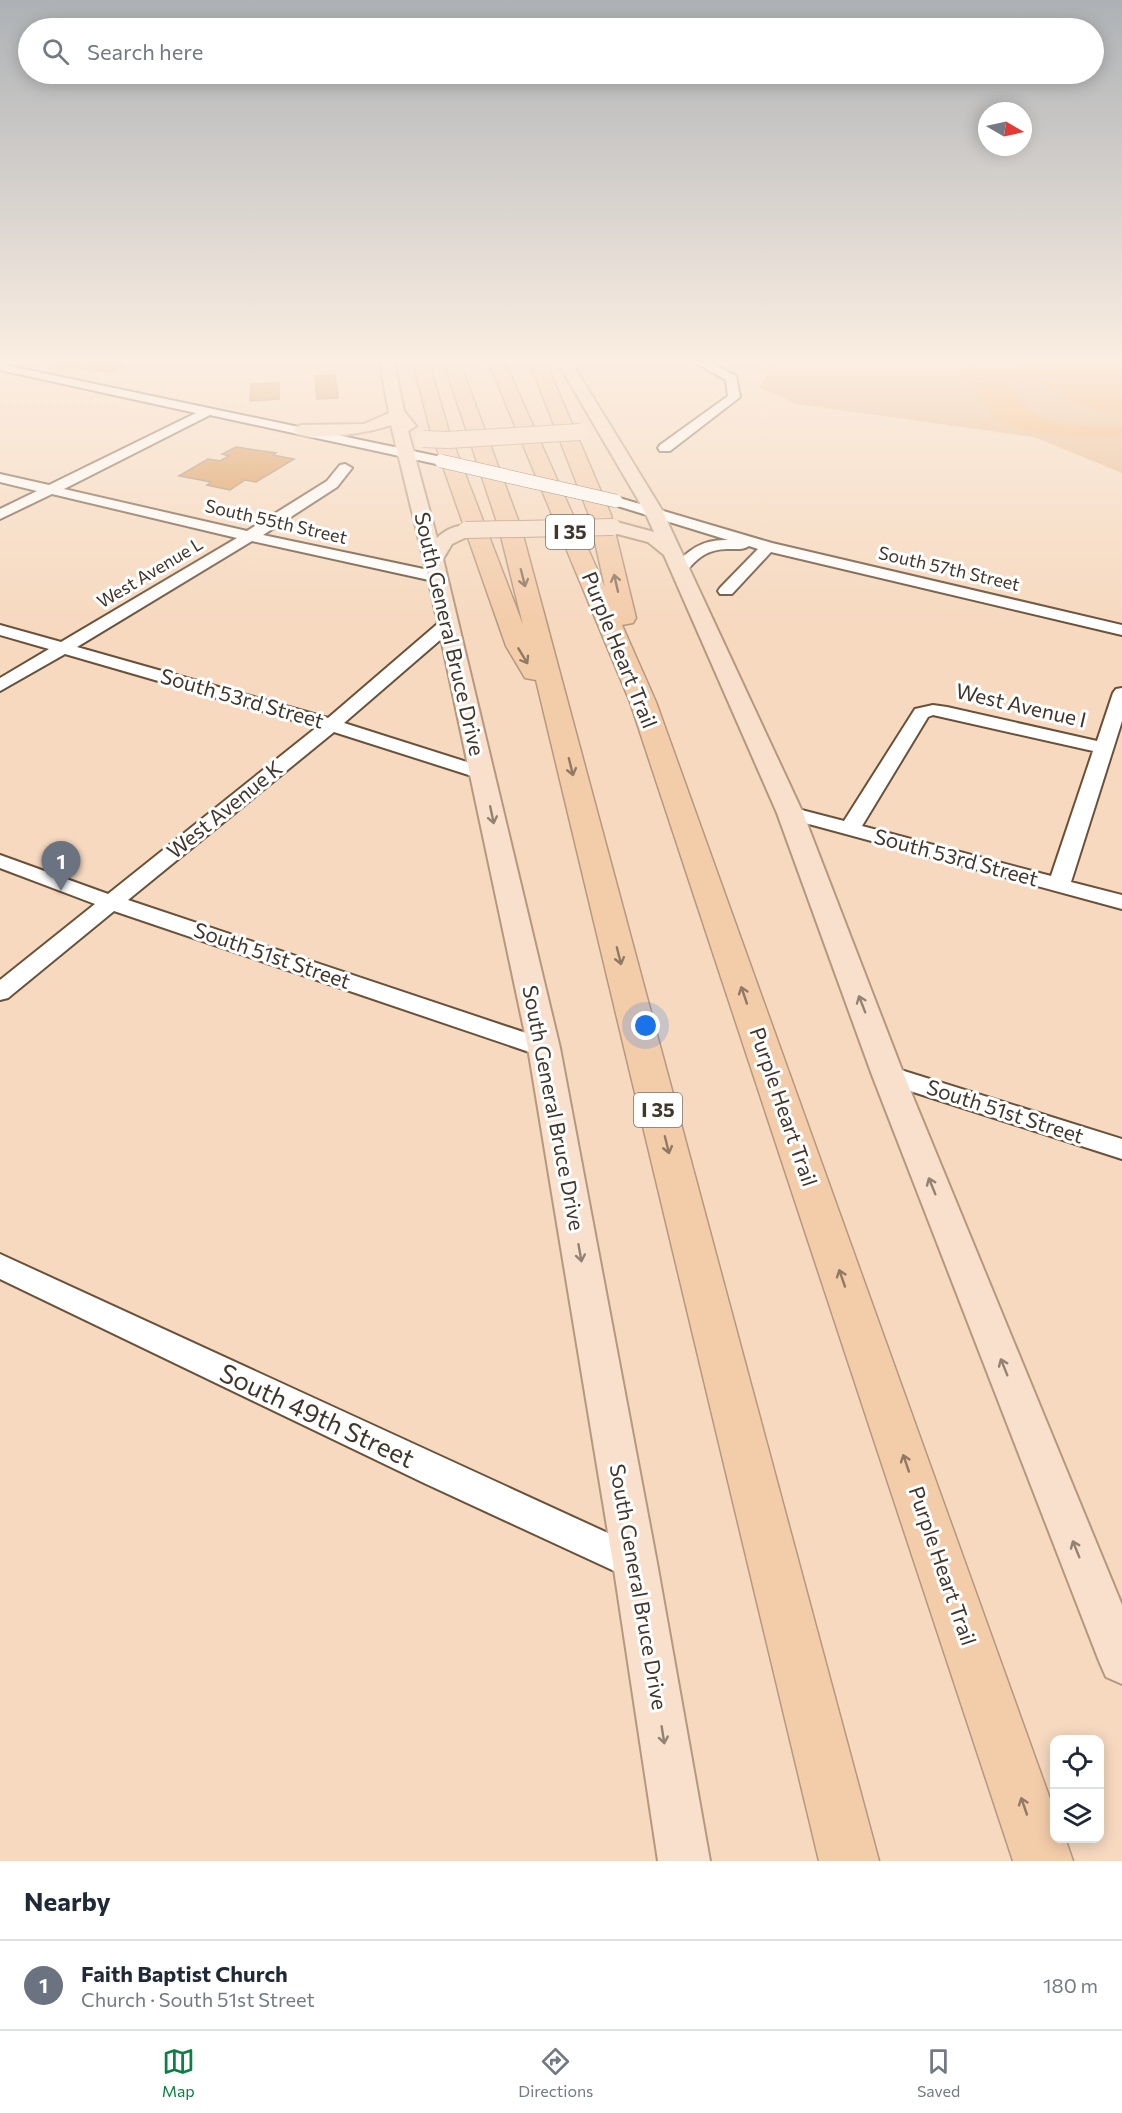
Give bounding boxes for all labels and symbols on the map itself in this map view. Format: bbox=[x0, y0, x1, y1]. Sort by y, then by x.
north arrow bbox=[978, 102, 1032, 156]
street label: South 55th Street bbox=[203, 494, 349, 548]
street label: South General Bruce Drive bbox=[410, 509, 491, 758]
road number: I 35 bbox=[546, 515, 594, 549]
street label: West Avenue L bbox=[93, 532, 206, 612]
street label: South 57th Street bbox=[876, 541, 1022, 595]
one-way arrow bbox=[517, 568, 529, 587]
street label: Purple Heart Trail bbox=[578, 568, 663, 731]
one-way arrow bbox=[609, 574, 621, 593]
one-way arrow bbox=[518, 647, 530, 664]
street label: South 53rd Street bbox=[158, 662, 327, 733]
street label: West Avenue I bbox=[954, 677, 1089, 732]
street label: West Avenue K bbox=[161, 755, 287, 863]
one-way arrow bbox=[565, 757, 577, 776]
one-way arrow bbox=[486, 805, 498, 824]
street label: South 53rd Street bbox=[872, 823, 1041, 890]
pin: 1 bbox=[42, 842, 80, 891]
street label: South 51st Street bbox=[191, 916, 354, 993]
one-way arrow bbox=[613, 946, 625, 965]
street label: South General Bruce Drive bbox=[518, 983, 591, 1232]
one-way arrow bbox=[738, 986, 749, 1005]
one-way arrow bbox=[856, 995, 867, 1014]
your location bbox=[631, 1011, 660, 1040]
street label: Purple Heart Trail bbox=[745, 1024, 823, 1189]
street label: South 51st Street bbox=[924, 1073, 1087, 1148]
road number: I 35 bbox=[634, 1093, 682, 1127]
one-way arrow bbox=[661, 1135, 673, 1154]
one-way arrow bbox=[926, 1177, 937, 1196]
one-way arrow bbox=[575, 1243, 586, 1262]
one-way arrow bbox=[836, 1269, 847, 1288]
street label: South 49th Street bbox=[215, 1356, 420, 1473]
one-way arrow bbox=[998, 1359, 1009, 1377]
one-way arrow bbox=[899, 1454, 910, 1473]
street label: South General Bruce Drive bbox=[606, 1462, 673, 1712]
street label: Purple Heart Trail bbox=[904, 1483, 982, 1648]
one-way arrow bbox=[1070, 1540, 1081, 1558]
one-way arrow bbox=[658, 1725, 669, 1744]
one-way arrow bbox=[1018, 1797, 1029, 1816]

